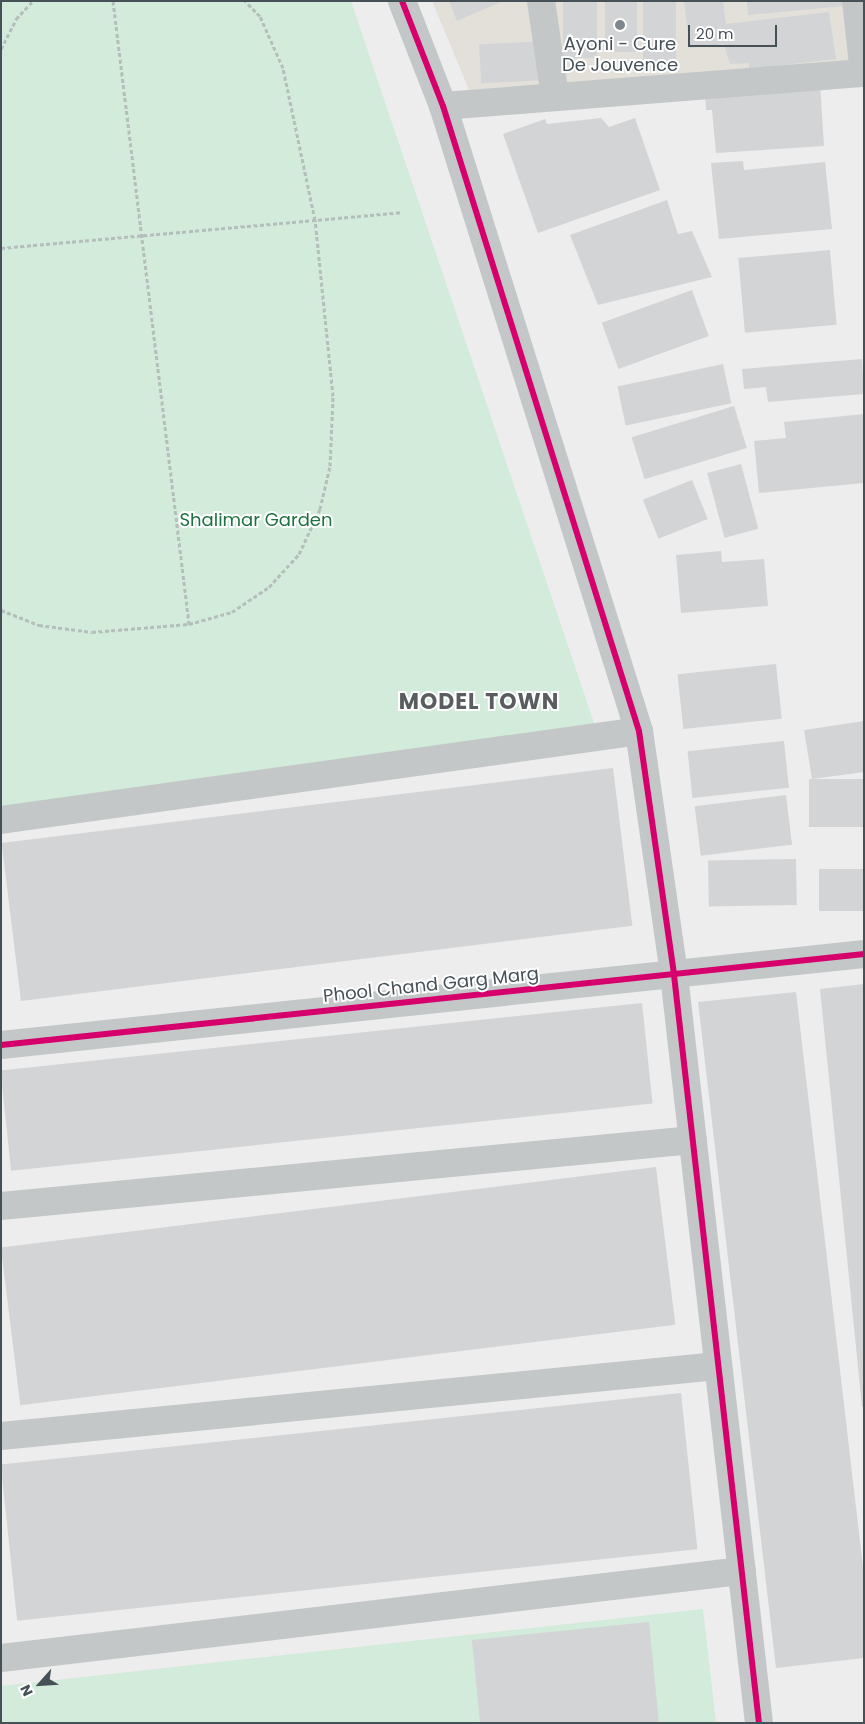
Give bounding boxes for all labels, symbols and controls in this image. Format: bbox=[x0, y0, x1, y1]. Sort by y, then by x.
scale bar bbox=[690, 15, 779, 47]
marker: Ayoni - Cure De Jouvence bbox=[613, 18, 627, 32]
text: 20 m bbox=[696, 23, 734, 44]
place label: Ayoni - Cure De Jouvence bbox=[562, 34, 678, 76]
park label: Shalimar Garden bbox=[179, 509, 333, 531]
district label: MODEL TOWN bbox=[397, 689, 561, 715]
street label: Phool Chand Garg Marg bbox=[322, 963, 540, 1007]
north arrow bbox=[15, 1659, 65, 1709]
text: N bbox=[15, 1681, 38, 1700]

